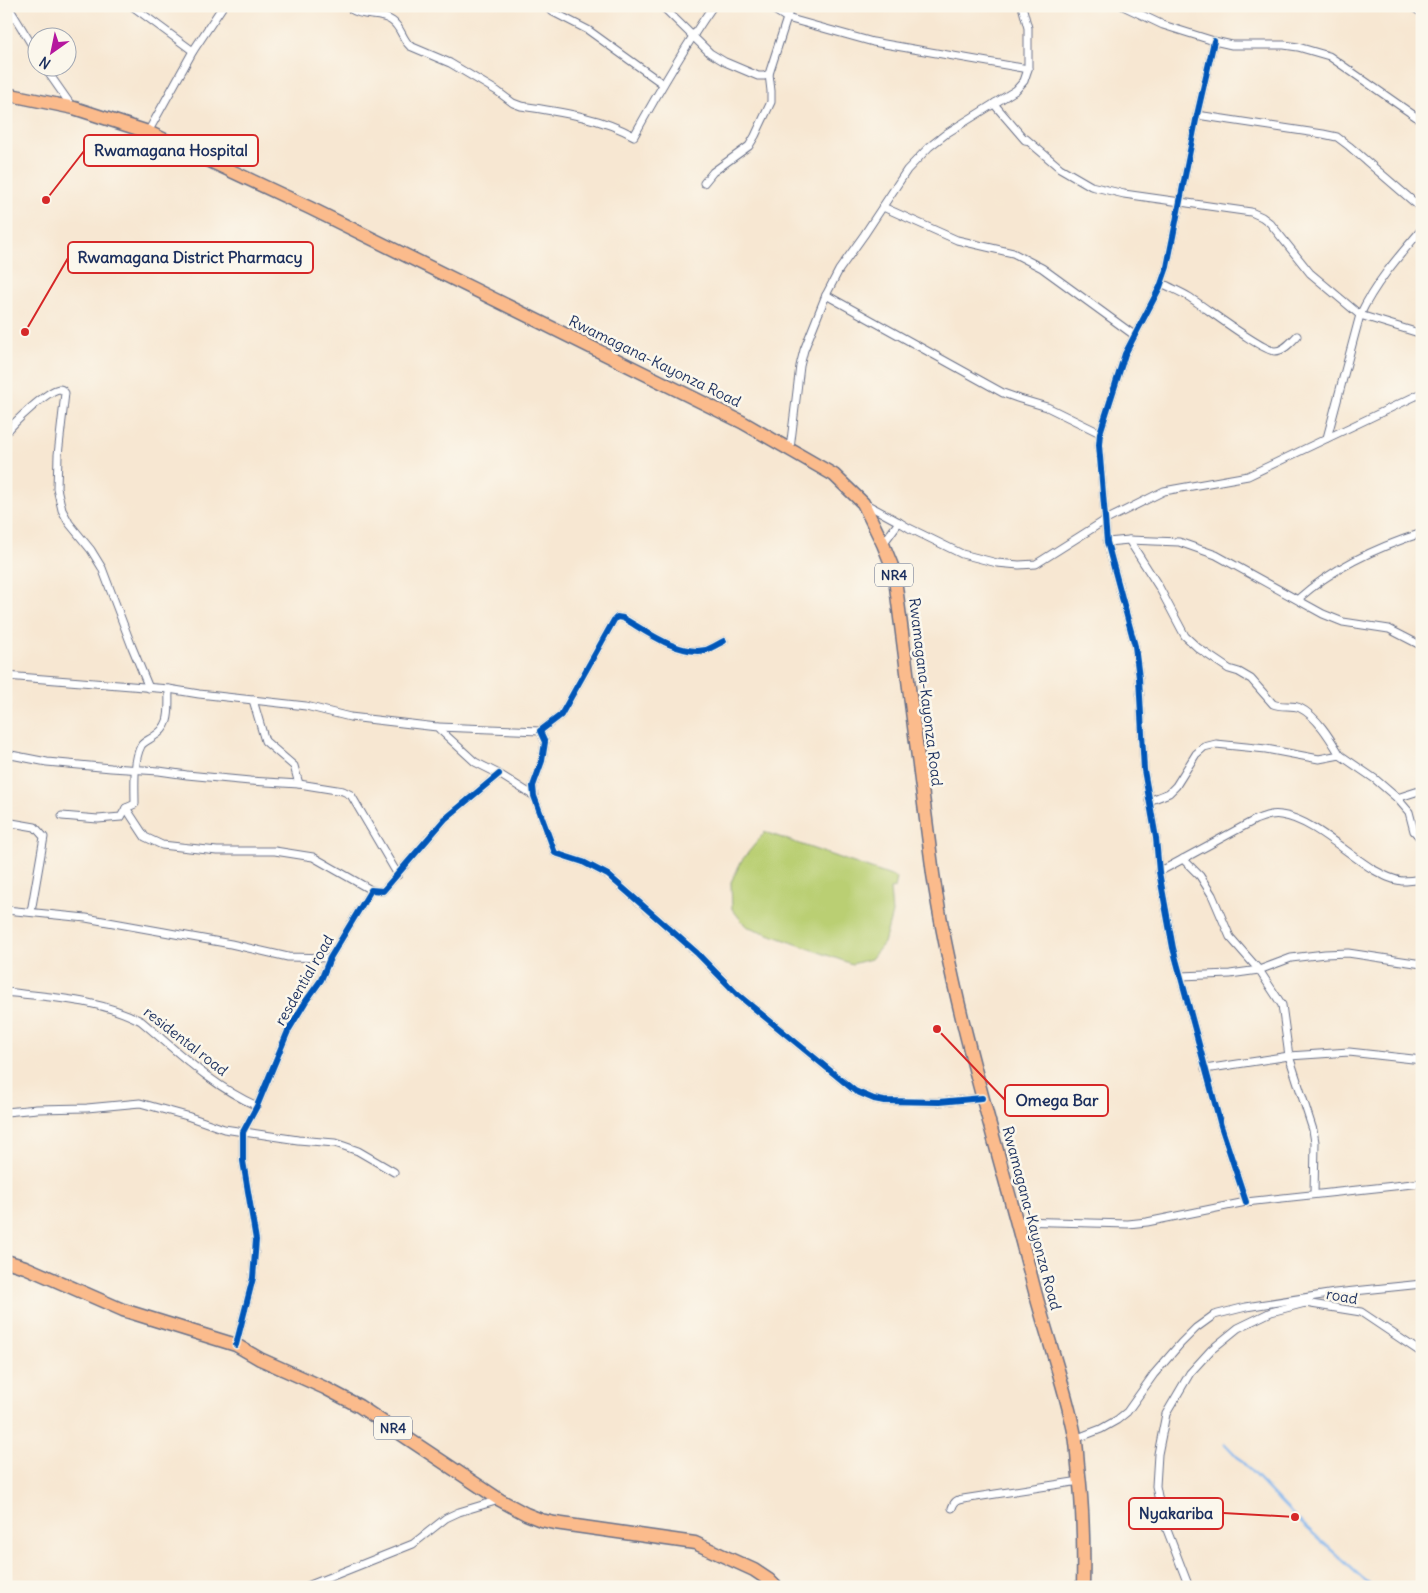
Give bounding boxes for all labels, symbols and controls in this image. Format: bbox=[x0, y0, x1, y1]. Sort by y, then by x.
north arrow bbox=[28, 28, 78, 78]
text: N bbox=[36, 53, 54, 73]
callout: Rwamagana Hospital bbox=[84, 135, 258, 166]
text: Rwamagana Hospital bbox=[94, 140, 248, 161]
callout: Rwamagana District Pharmacy bbox=[68, 242, 313, 273]
text: Rwamagana District Pharmacy bbox=[77, 247, 303, 268]
street label: Rwamagana-Kayonza Road bbox=[566, 311, 744, 411]
road number: NR4 bbox=[875, 564, 913, 586]
street label: Rwamagana-Kayonza Road bbox=[905, 597, 947, 787]
street label: resdential road bbox=[270, 931, 338, 1029]
street label: residental road bbox=[140, 1002, 232, 1080]
callout: Omega Bar bbox=[1005, 1085, 1108, 1116]
text: Omega Bar bbox=[1015, 1090, 1099, 1111]
street label: Rwamagana-Kayonza Road bbox=[998, 1124, 1066, 1312]
street label: road bbox=[1325, 1284, 1359, 1308]
road number: NR4 bbox=[374, 1416, 412, 1440]
callout: Nyakariba bbox=[1129, 1498, 1223, 1529]
text: Nyakariba bbox=[1139, 1503, 1213, 1524]

